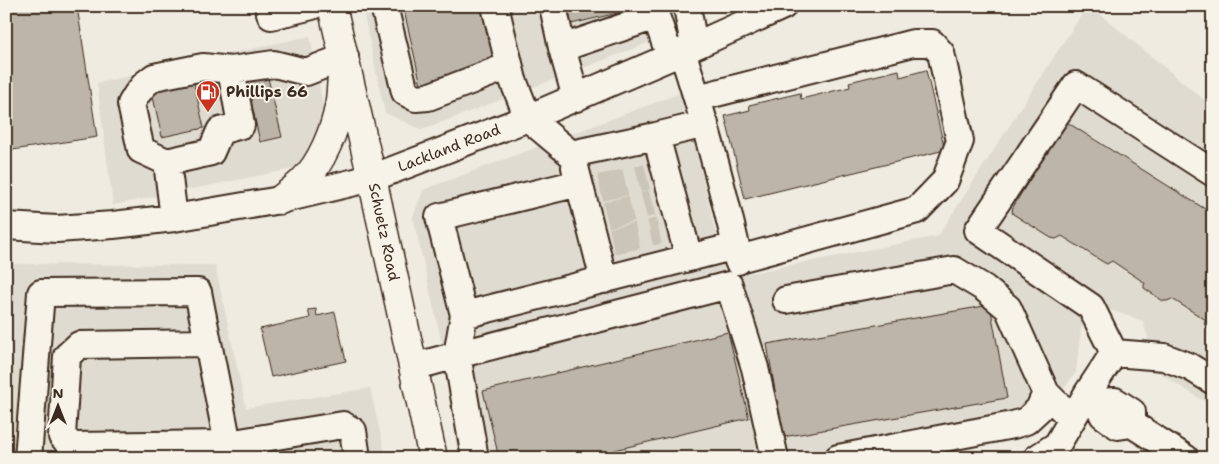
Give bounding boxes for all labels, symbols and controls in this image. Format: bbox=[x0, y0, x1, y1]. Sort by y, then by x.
fuel station icon: Phillips 66 bbox=[195, 79, 221, 113]
place label: Phillips 66 bbox=[226, 82, 308, 102]
street label: Lackland Road bbox=[395, 119, 504, 177]
street label: Schuetz Road bbox=[364, 181, 404, 283]
north arrow bbox=[32, 382, 82, 432]
text: N bbox=[52, 384, 64, 402]

